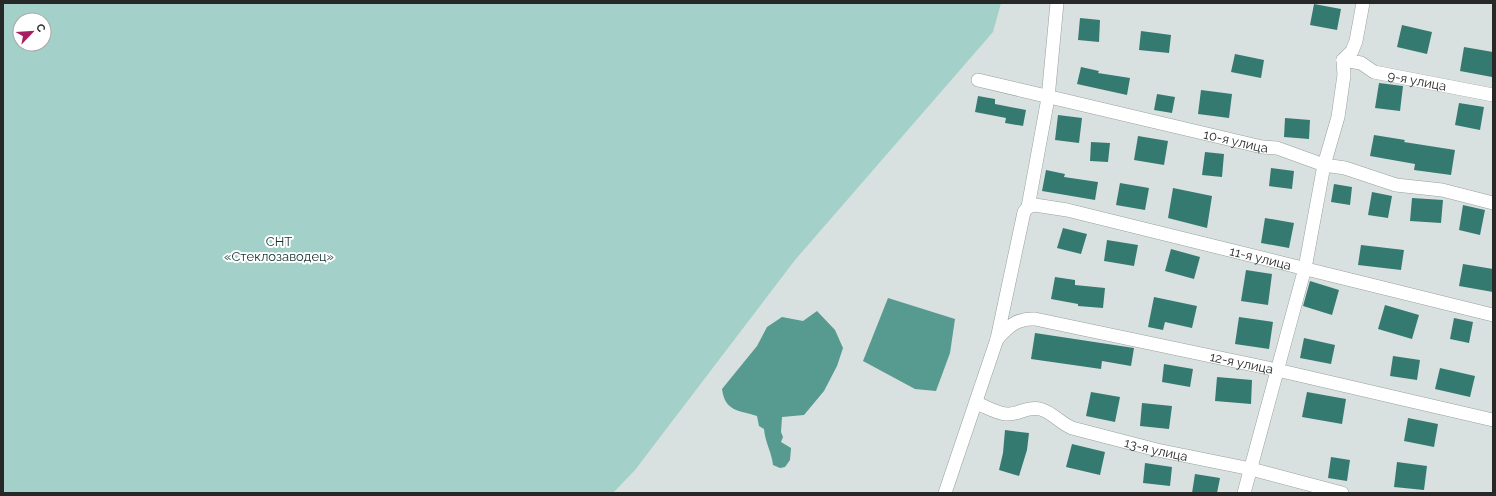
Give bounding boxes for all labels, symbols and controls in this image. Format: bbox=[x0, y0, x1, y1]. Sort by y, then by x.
north arrow bbox=[12, 12, 52, 52]
text: С bbox=[33, 22, 48, 35]
street label: 9-я улица bbox=[1386, 68, 1448, 94]
street label: 10-я улица bbox=[1202, 127, 1268, 155]
park label: СНТ «Стеклозаводец» bbox=[224, 234, 334, 264]
street label: 11-я улица bbox=[1228, 243, 1293, 273]
street label: 12-я улица bbox=[1209, 349, 1275, 377]
street label: 13-я улица bbox=[1123, 435, 1189, 464]

